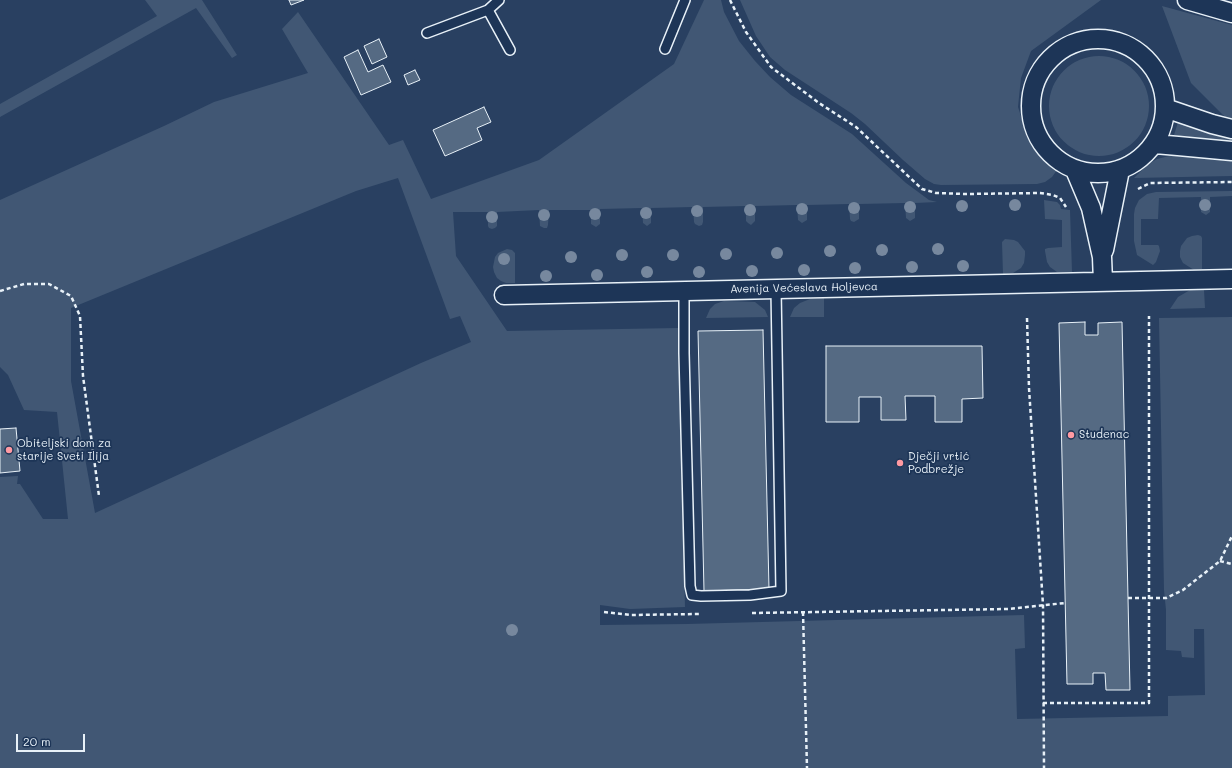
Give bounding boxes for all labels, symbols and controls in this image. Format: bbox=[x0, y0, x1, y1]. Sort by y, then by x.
street label: Avenija Većeslava Holjevca bbox=[730, 280, 878, 296]
place label: Studenac bbox=[1079, 428, 1129, 442]
marker: Studenac bbox=[1066, 430, 1076, 440]
place label: Obiteljski dom za starije Sveti Ilija bbox=[17, 437, 111, 463]
marker: Obiteljski dom za starije Sveti Ilija bbox=[4, 445, 14, 455]
place label: Dječji vrtić Podbrežje bbox=[908, 450, 969, 476]
marker: Dječji vrtić Podbrežje bbox=[895, 458, 905, 468]
scale bar bbox=[18, 726, 87, 752]
text: 20 m bbox=[23, 733, 51, 749]

